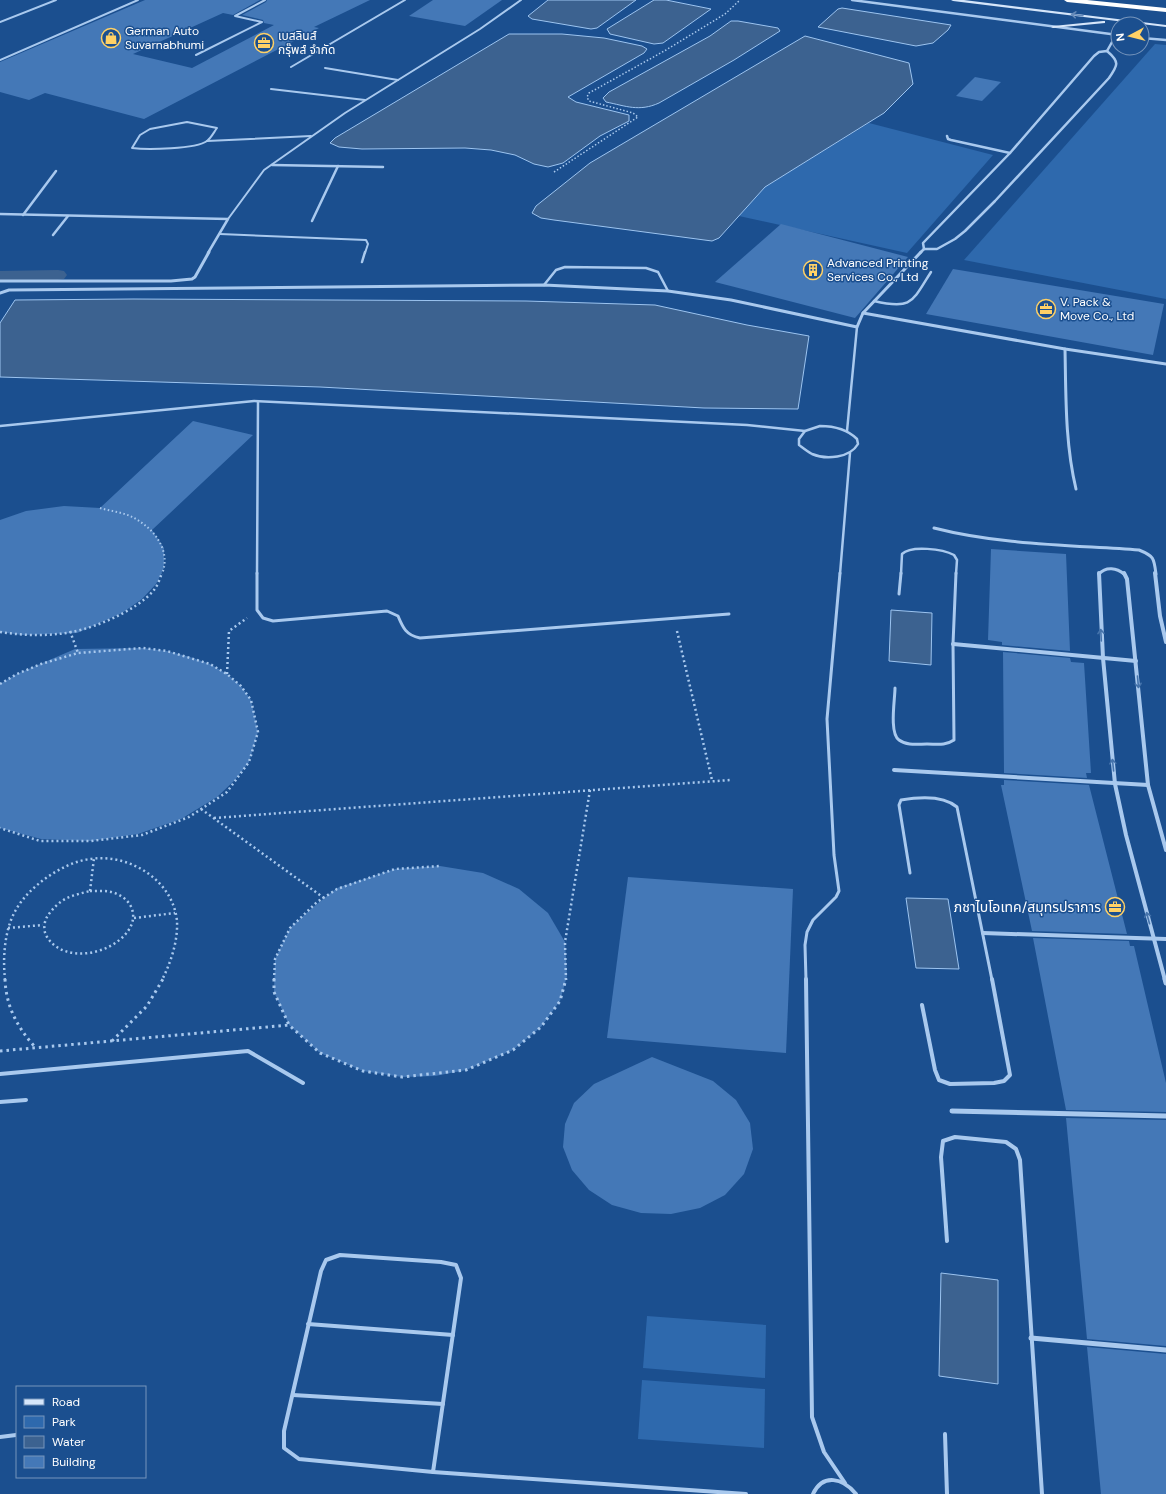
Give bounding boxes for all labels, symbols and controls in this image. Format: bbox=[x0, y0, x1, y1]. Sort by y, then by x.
one-way arrow bbox=[1071, 12, 1084, 19]
north arrow bbox=[1110, 16, 1150, 56]
place label: German Auto Suvarnabhumi bbox=[125, 23, 204, 53]
shop icon: German Auto Suvarnabhumi bbox=[100, 27, 122, 49]
place label: เบสลินส์ กรุ๊พส์ จำกัด bbox=[278, 28, 335, 58]
office icon: เบสลินส์ กรุ๊พส์ จำกัด bbox=[253, 32, 275, 54]
text: N bbox=[1113, 32, 1128, 42]
place label: Advanced Printing Services Co., Ltd bbox=[827, 255, 929, 285]
building icon: Advanced Printing Services Co., Ltd bbox=[802, 259, 824, 281]
place label: V. Pack & Move Co., Ltd bbox=[1060, 294, 1134, 324]
office icon: V. Pack & Move Co., Ltd bbox=[1035, 298, 1057, 320]
one-way arrow bbox=[1098, 629, 1105, 642]
one-way arrow bbox=[1135, 675, 1142, 688]
one-way arrow bbox=[1109, 759, 1116, 772]
office icon: ภชาไบโอเทค/สมุทรปราการ bbox=[1104, 896, 1126, 918]
place label: ภชาไบโอเทค/สมุทรปราการ bbox=[954, 898, 1101, 916]
one-way arrow bbox=[1144, 912, 1152, 925]
legend bbox=[16, 1386, 146, 1478]
text: Road bbox=[52, 1394, 80, 1410]
text: Park bbox=[52, 1414, 76, 1430]
text: Water bbox=[52, 1434, 86, 1450]
text: Building bbox=[52, 1454, 96, 1470]

